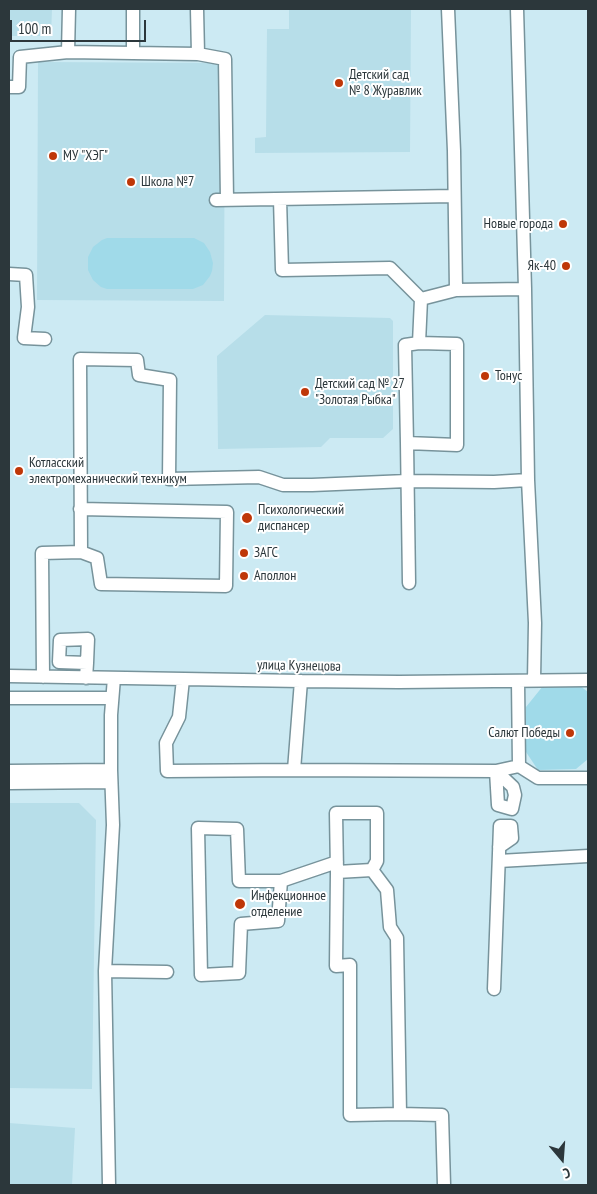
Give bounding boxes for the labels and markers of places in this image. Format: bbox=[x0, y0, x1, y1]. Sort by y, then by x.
place label: Детский сад № 8 Журавлик bbox=[349, 67, 422, 100]
marker: Детский сад № 8 Журавлик bbox=[333, 77, 345, 89]
place label: МУ "ХЭГ" bbox=[63, 148, 108, 164]
marker: МУ "ХЭГ" bbox=[47, 150, 59, 162]
place label: Школа №7 bbox=[141, 174, 194, 190]
marker: Школа №7 bbox=[125, 176, 137, 188]
place label: Новые города bbox=[484, 216, 553, 232]
marker: Новые города bbox=[557, 218, 569, 230]
place label: Як-40 bbox=[527, 258, 556, 274]
marker: Як-40 bbox=[560, 260, 572, 272]
place label: Тонус bbox=[495, 368, 522, 384]
marker: Тонус bbox=[479, 370, 491, 382]
place label: Детский сад № 27 "Золотая Рыбка" bbox=[315, 376, 405, 408]
marker: Детский сад № 27 "Золотая Рыбка" bbox=[299, 386, 311, 398]
place label: Котласский электромеханический техникум bbox=[29, 455, 187, 488]
marker: Котласский электромеханический техникум bbox=[13, 465, 25, 477]
place label: Психологический диспансер bbox=[258, 502, 344, 534]
marker: Психологический диспансер bbox=[240, 511, 254, 525]
place label: ЗАГС bbox=[254, 545, 278, 561]
marker: ЗАГС bbox=[238, 547, 250, 559]
place label: Аполлон bbox=[254, 568, 296, 584]
marker: Аполлон bbox=[238, 570, 250, 582]
place label: Салют Победы bbox=[488, 725, 560, 741]
marker: Салют Победы bbox=[564, 727, 576, 739]
place label: Инфекционное отделение bbox=[251, 888, 326, 920]
marker: Инфекционное отделение bbox=[233, 897, 247, 911]

